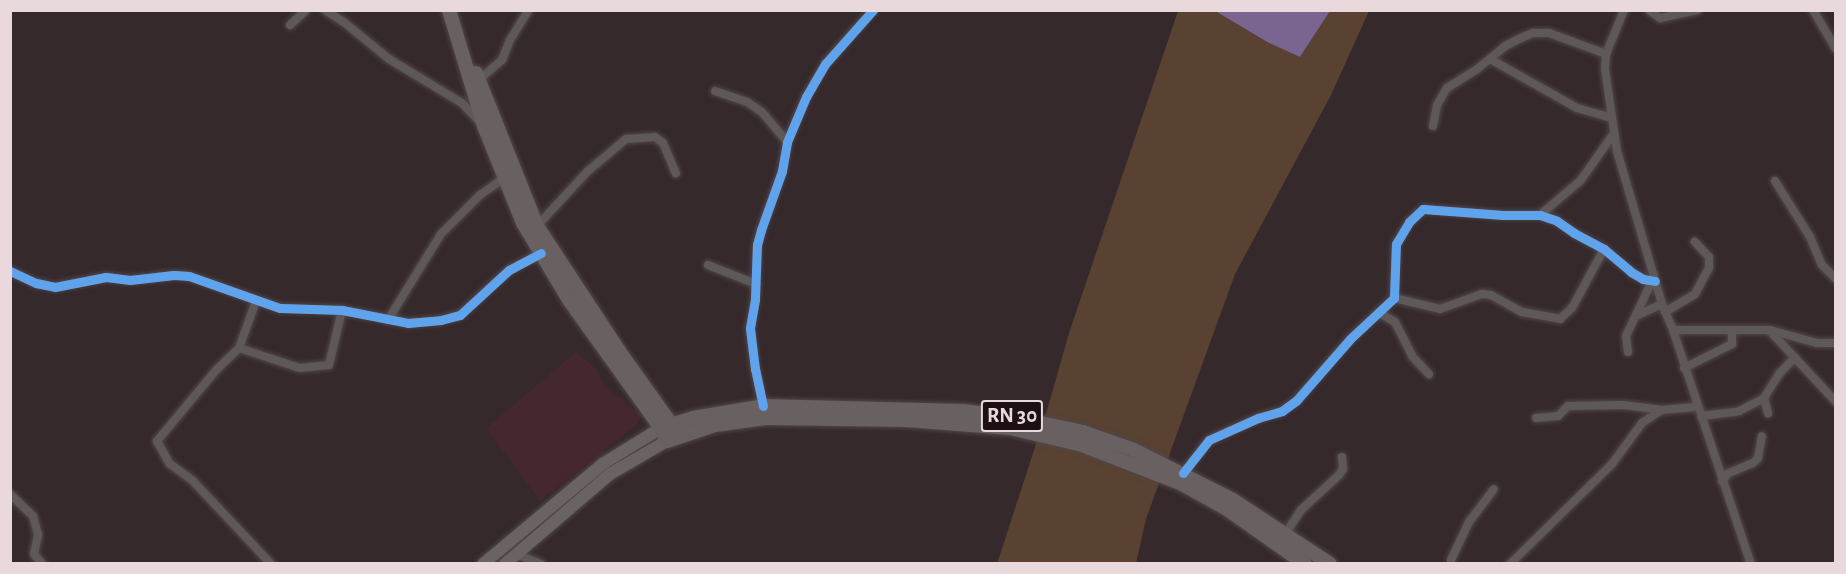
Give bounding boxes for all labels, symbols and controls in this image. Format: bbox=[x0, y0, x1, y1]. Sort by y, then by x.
road number: RN 30 bbox=[980, 398, 1044, 434]

